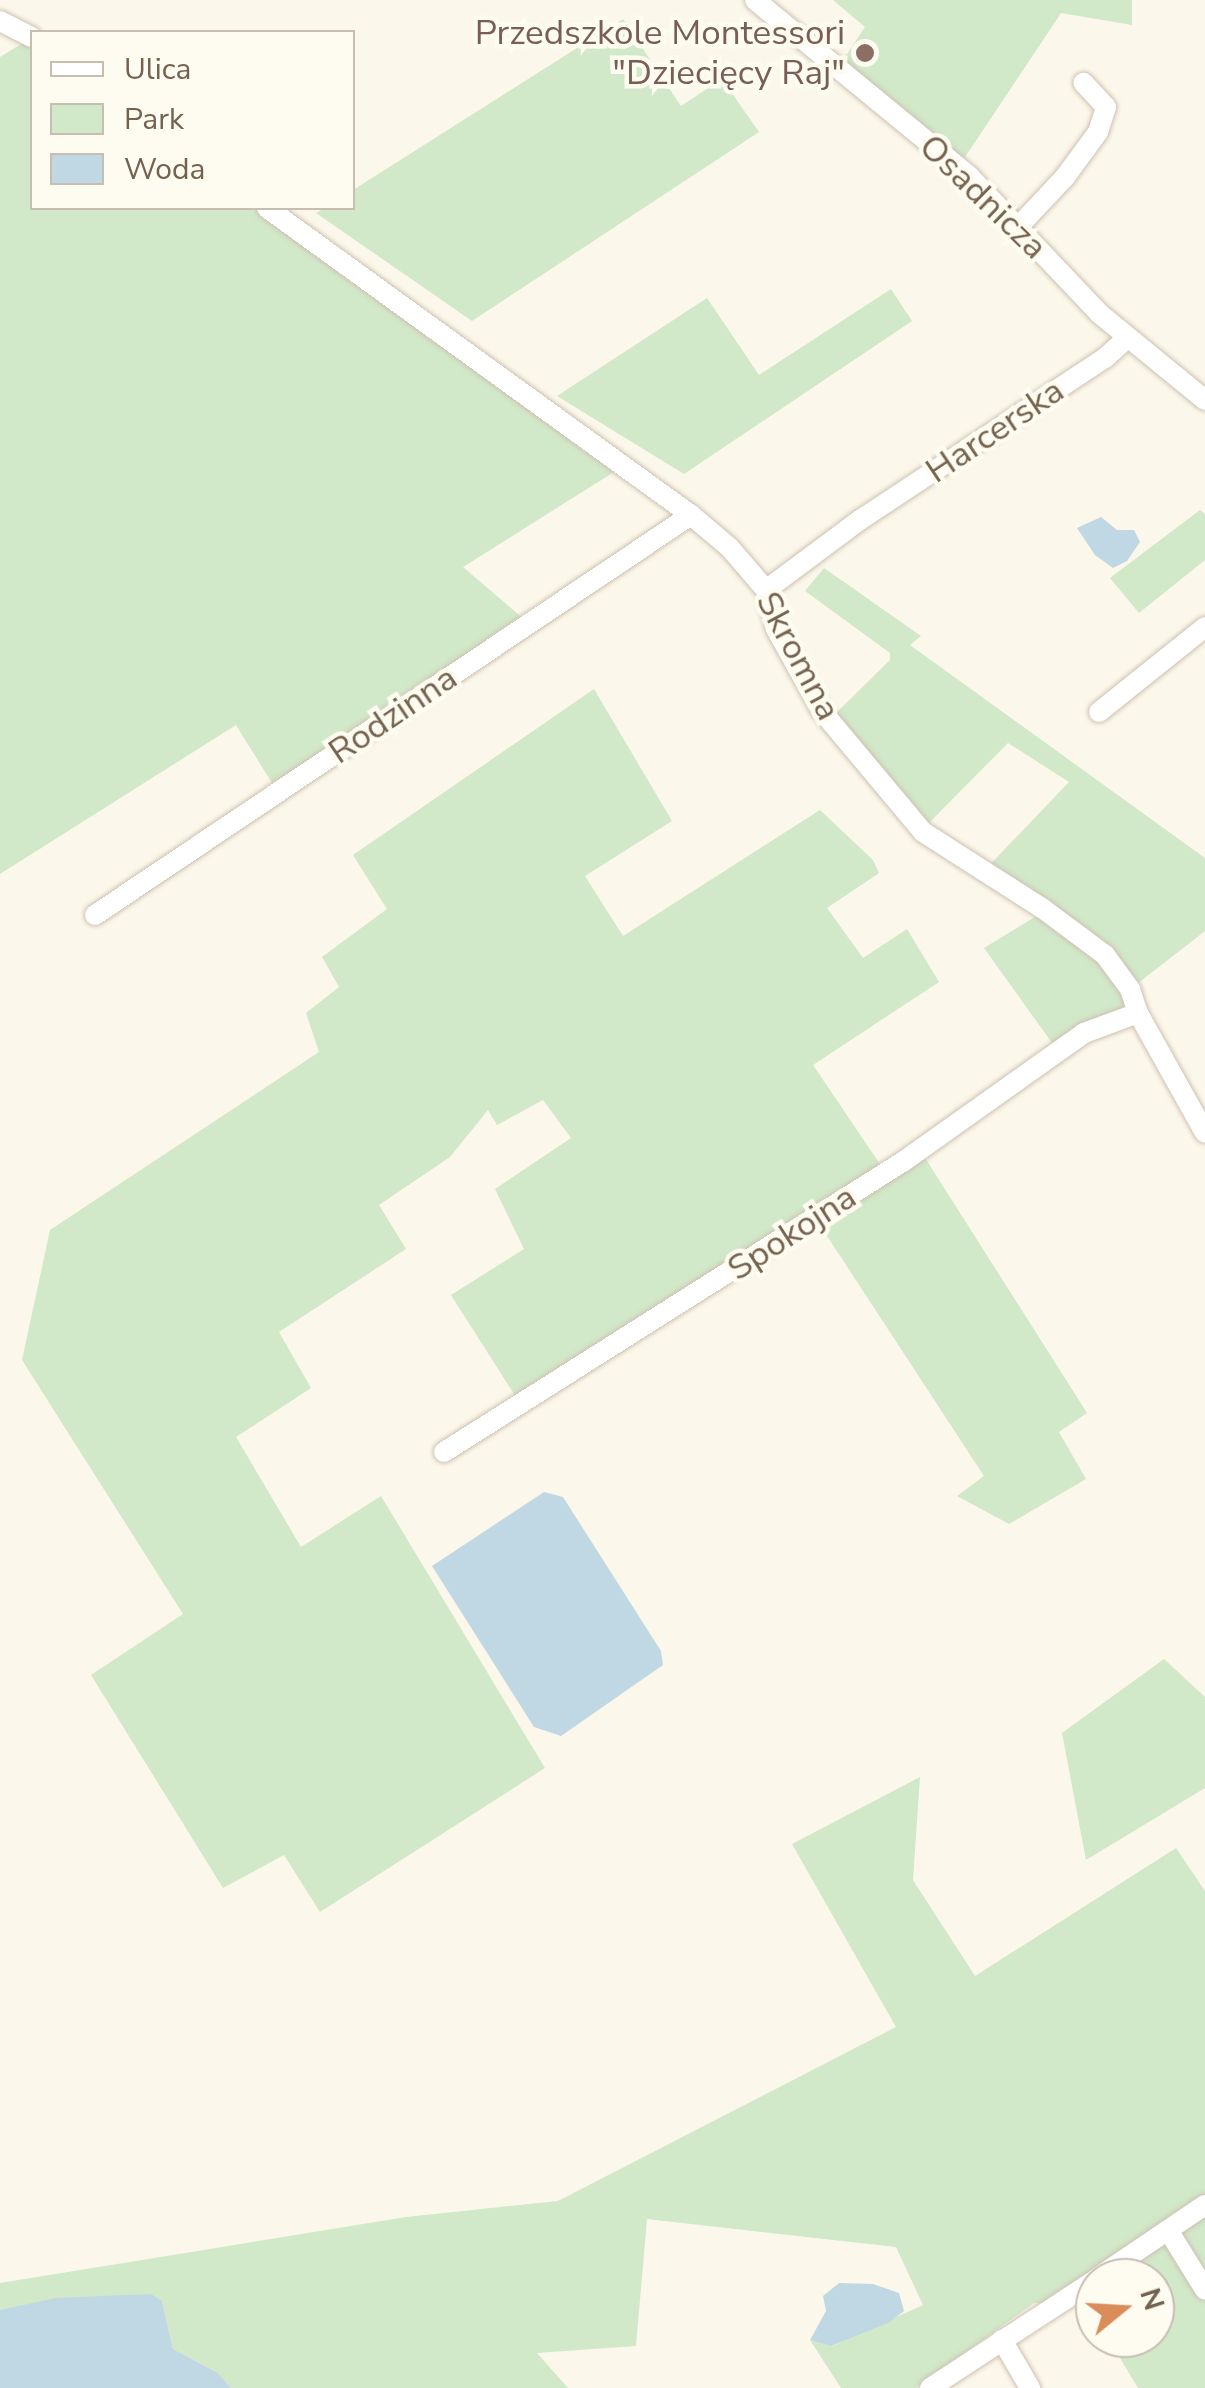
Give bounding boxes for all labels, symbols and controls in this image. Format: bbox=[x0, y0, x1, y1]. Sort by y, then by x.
place label: Przedszkole Montessori "Dziecięcy Raj" bbox=[475, 12, 845, 94]
legend bbox=[30, 30, 355, 210]
marker: Przedszkole Montessori "Dziecięcy Raj" bbox=[854, 42, 876, 64]
text: Ulica bbox=[124, 49, 191, 90]
text: Park bbox=[124, 99, 184, 140]
street label: Osadnicza bbox=[910, 126, 1056, 268]
text: Woda bbox=[124, 149, 205, 190]
street label: Harcerska bbox=[918, 370, 1072, 492]
street label: Skromna bbox=[747, 585, 849, 727]
street label: Rodzinna bbox=[321, 657, 465, 773]
street label: Spokojna bbox=[720, 1176, 864, 1290]
north arrow bbox=[1075, 2258, 1175, 2358]
text: N bbox=[1130, 2284, 1173, 2315]

